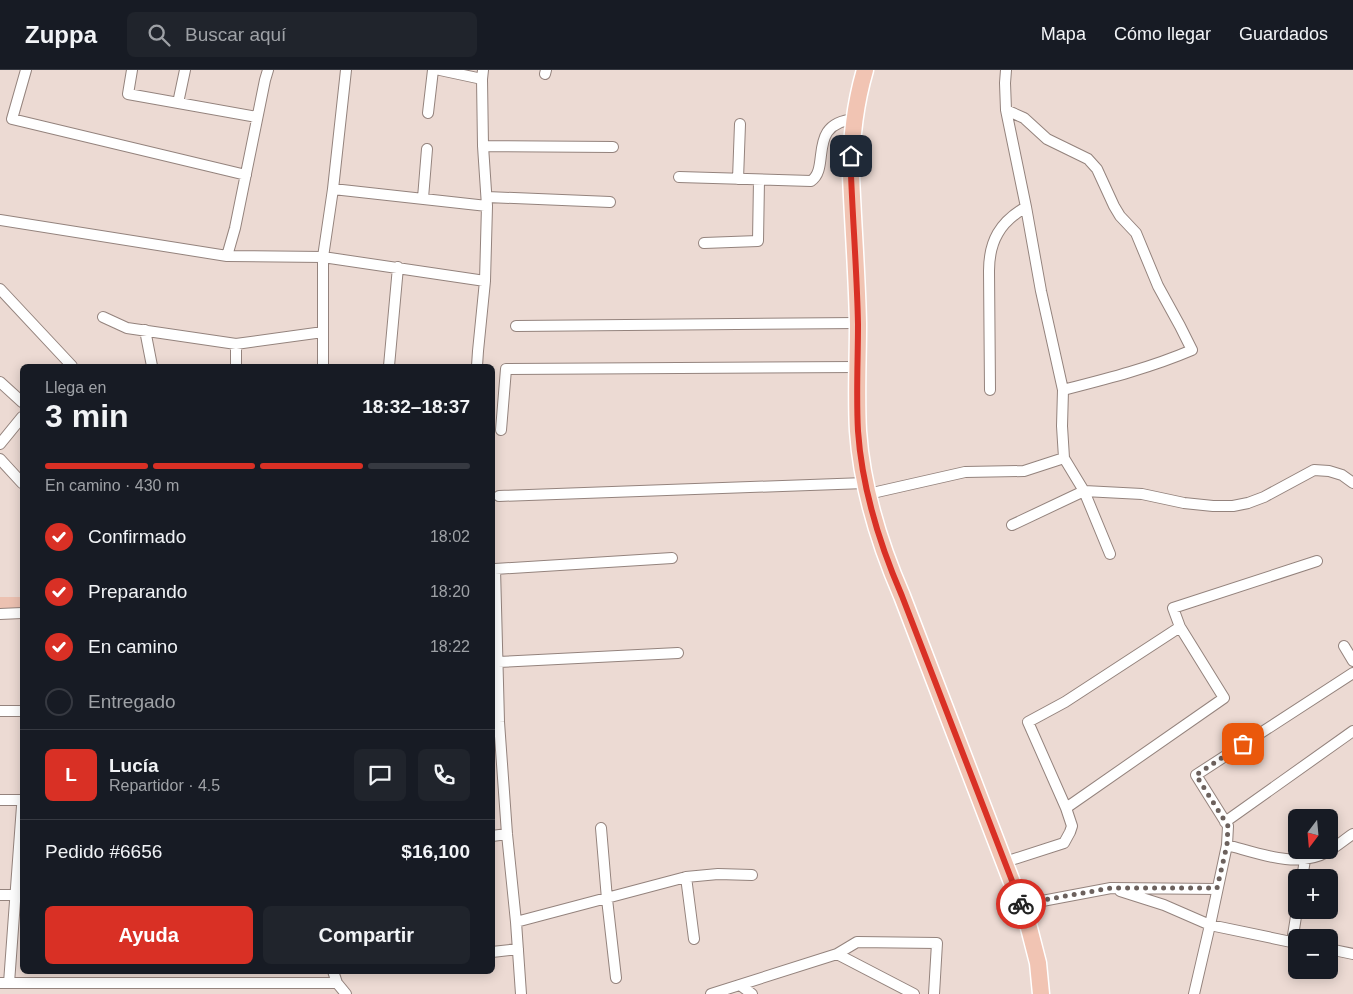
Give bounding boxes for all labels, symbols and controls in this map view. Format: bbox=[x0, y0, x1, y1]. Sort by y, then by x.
search box bbox=[127, 12, 477, 57]
text: Zuppa bbox=[25, 21, 97, 48]
icon: search bbox=[145, 21, 173, 49]
text: Buscar aquí bbox=[185, 24, 286, 45]
text: Mapa bbox=[1041, 24, 1086, 44]
text: Cómo llegar bbox=[1114, 24, 1211, 44]
text: Guardados bbox=[1239, 24, 1328, 44]
pin bbox=[830, 135, 872, 177]
icon: home bbox=[837, 142, 865, 170]
text: Llega en bbox=[45, 379, 106, 396]
text: 18:32–18:37 bbox=[362, 396, 470, 417]
text: 3 min bbox=[45, 398, 129, 434]
text: En camino · 430 m bbox=[45, 477, 179, 494]
icon: check bbox=[45, 523, 73, 551]
text: Confirmado bbox=[88, 526, 186, 547]
text: 18:02 bbox=[430, 528, 470, 545]
icon: check bbox=[45, 578, 73, 606]
text: Preparando bbox=[88, 581, 187, 602]
text: 18:20 bbox=[430, 583, 470, 600]
icon: check bbox=[45, 633, 73, 661]
text: En camino bbox=[88, 636, 178, 657]
text: 18:22 bbox=[430, 638, 470, 655]
text: Entregado bbox=[88, 691, 176, 712]
pin bbox=[1222, 723, 1264, 765]
icon: bag bbox=[1229, 730, 1257, 758]
button: chat bbox=[354, 749, 406, 801]
button: phone bbox=[418, 749, 470, 801]
text: Lucía bbox=[109, 755, 159, 776]
text: L bbox=[65, 764, 77, 785]
text: Repartidor · 4.5 bbox=[109, 777, 220, 794]
north arrow bbox=[1288, 809, 1338, 859]
map controls bbox=[1288, 809, 1338, 979]
text: Pedido #6656 bbox=[45, 841, 162, 862]
text: $16,100 bbox=[401, 841, 470, 862]
button: + bbox=[1288, 869, 1338, 919]
courier bbox=[996, 879, 1046, 929]
icon: bike bbox=[1007, 890, 1035, 918]
button: Ayuda bbox=[45, 906, 253, 964]
button: Compartir bbox=[263, 906, 470, 964]
button: − bbox=[1288, 929, 1338, 979]

